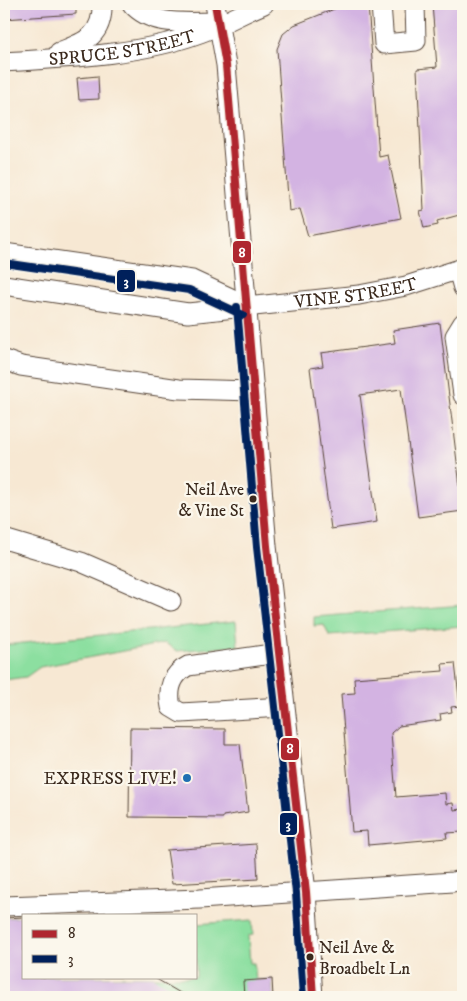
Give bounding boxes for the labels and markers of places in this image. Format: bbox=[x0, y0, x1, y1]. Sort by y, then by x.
place label: Neil Ave & Vine St bbox=[178, 479, 245, 522]
marker: Neil Ave & Vine St bbox=[248, 494, 258, 504]
place label: EXPRESS LIVE! bbox=[44, 768, 177, 790]
marker: EXPRESS LIVE! bbox=[181, 772, 193, 784]
place label: Neil Ave & Broadbelt Ln bbox=[319, 937, 410, 980]
marker: Neil Ave & Broadbelt Ln bbox=[305, 952, 315, 962]

